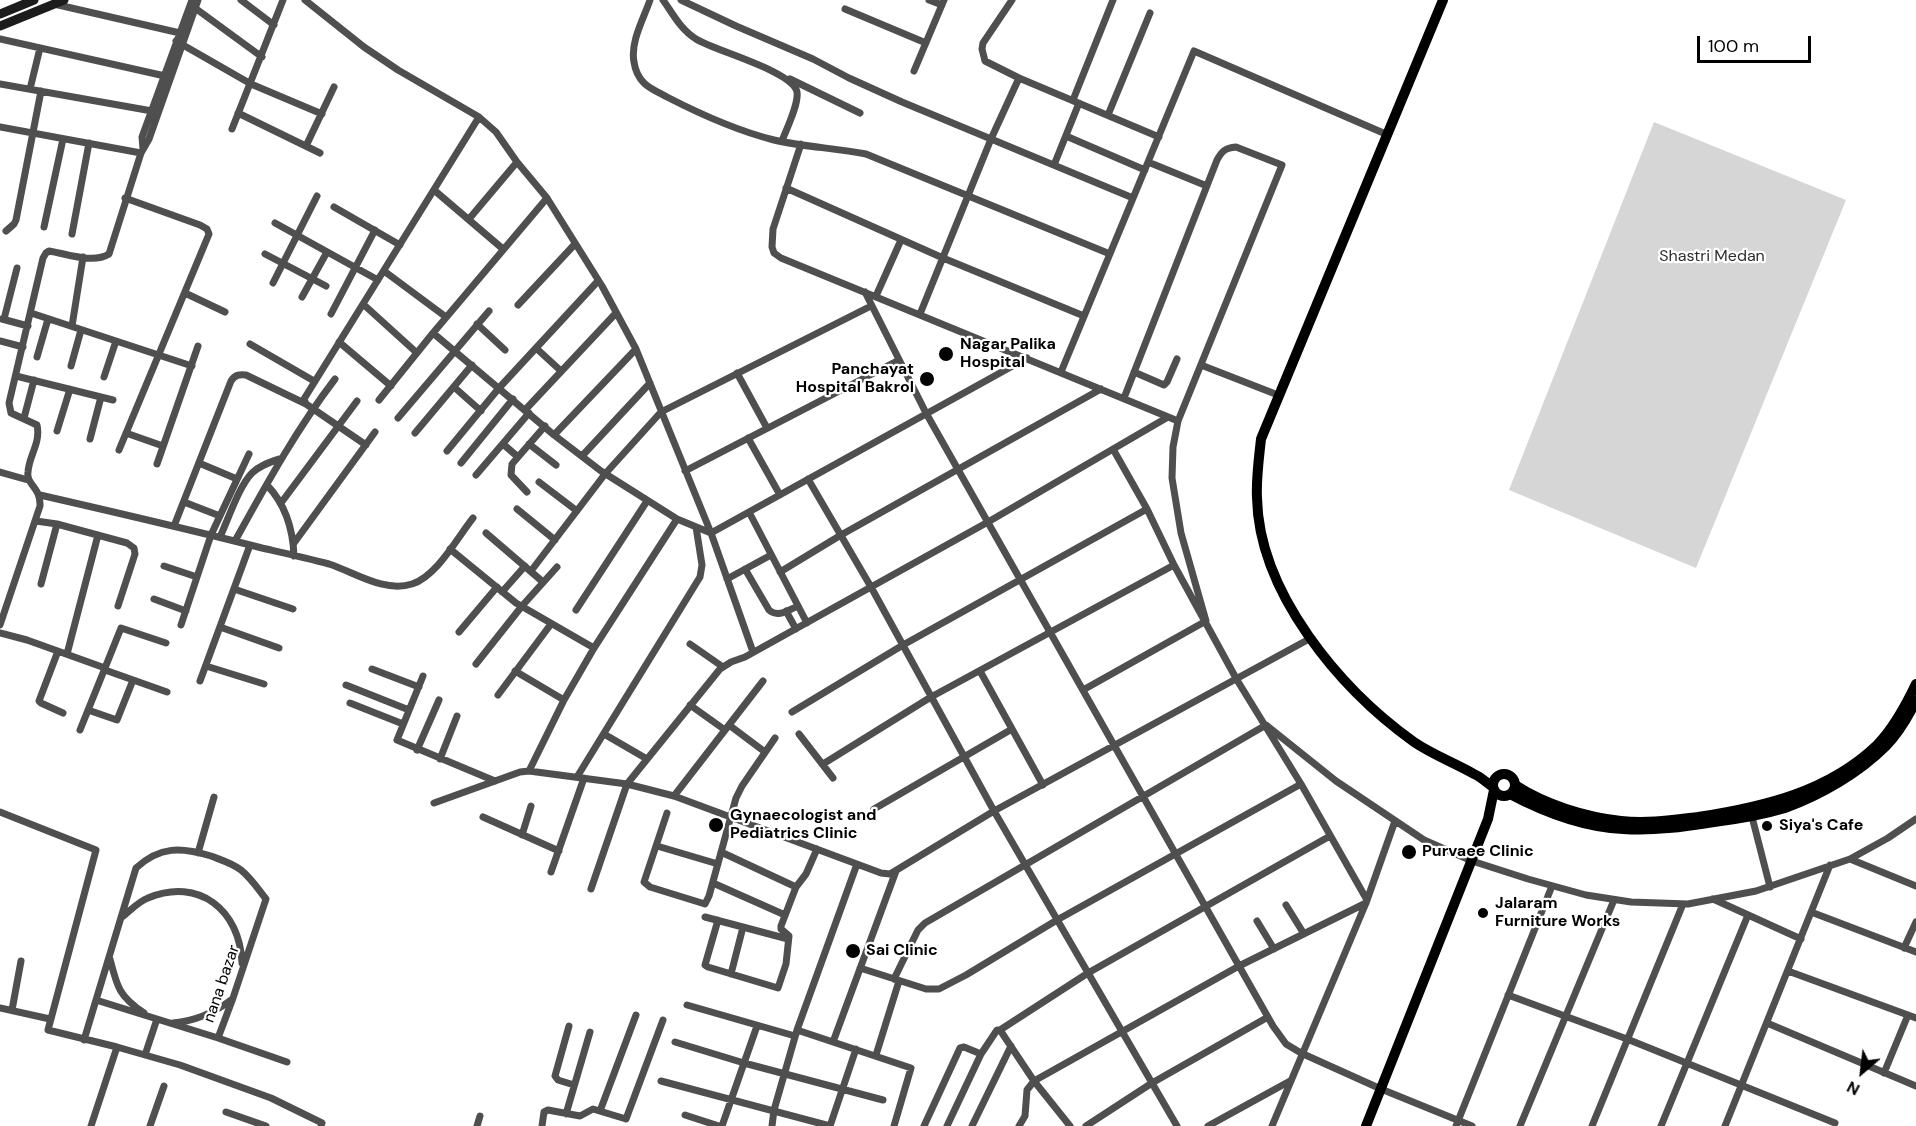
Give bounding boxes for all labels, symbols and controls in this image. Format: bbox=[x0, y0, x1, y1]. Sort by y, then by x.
scale bar bbox=[1700, 24, 1814, 62]
text: 100 m bbox=[1708, 34, 1759, 58]
park label: Shastri Medan bbox=[1659, 247, 1765, 267]
place label: Nagar Palika Hospital bbox=[960, 335, 1056, 373]
marker: Nagar Palika Hospital bbox=[937, 345, 955, 363]
place label: Panchayat Hospital Bakrol bbox=[796, 360, 914, 398]
marker: Panchayat Hospital Bakrol bbox=[918, 370, 936, 388]
place label: Gynaecologist and Pediatrics Clinic bbox=[730, 806, 877, 844]
marker: Gynaecologist and Pediatrics Clinic bbox=[707, 816, 725, 834]
place label: Siya's Cafe bbox=[1779, 816, 1863, 836]
marker: Siya's Cafe bbox=[1760, 819, 1774, 833]
place label: Purvaee Clinic bbox=[1422, 842, 1534, 862]
marker: Purvaee Clinic bbox=[1400, 843, 1418, 861]
place label: Jalaram Furniture Works bbox=[1495, 894, 1620, 932]
marker: Jalaram Furniture Works bbox=[1476, 906, 1490, 920]
place label: Sai Clinic bbox=[866, 941, 938, 961]
marker: Sai Clinic bbox=[844, 942, 862, 960]
street label: nana bazar bbox=[200, 943, 244, 1025]
north arrow bbox=[1832, 1042, 1892, 1102]
text: N bbox=[1843, 1076, 1863, 1100]

